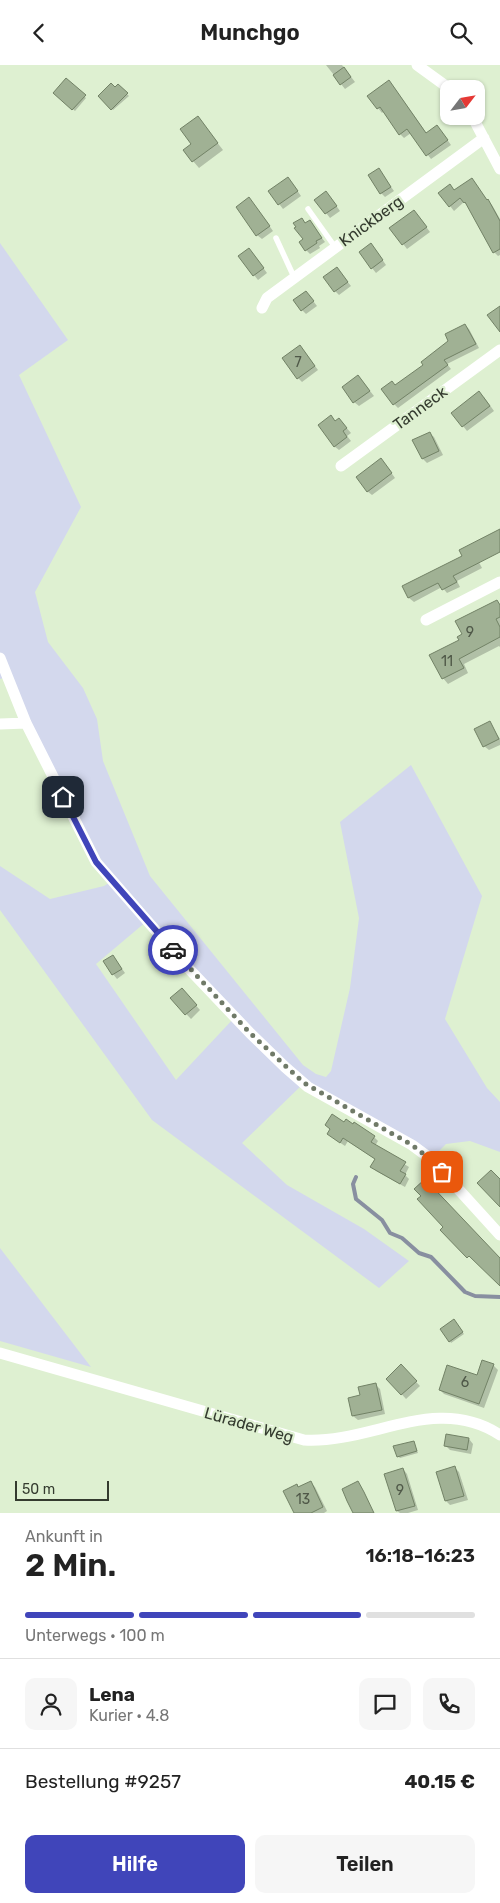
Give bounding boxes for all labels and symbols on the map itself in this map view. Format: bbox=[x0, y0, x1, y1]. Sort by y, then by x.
north arrow bbox=[440, 80, 485, 125]
street label: Knickberg bbox=[335, 192, 407, 250]
house number: 7 bbox=[294, 354, 302, 371]
street label: Tanneck bbox=[389, 382, 451, 434]
house number: 9 bbox=[466, 624, 474, 641]
house number: 11 bbox=[441, 653, 453, 670]
pin bbox=[42, 776, 84, 818]
courier bbox=[148, 925, 198, 975]
pin bbox=[421, 1151, 463, 1193]
house number: 6 bbox=[461, 1374, 469, 1391]
street label: Lürader Weg bbox=[202, 1403, 296, 1447]
scale bar bbox=[15, 1478, 109, 1501]
house number: 9 bbox=[396, 1482, 404, 1499]
house number: 13 bbox=[296, 1491, 310, 1508]

